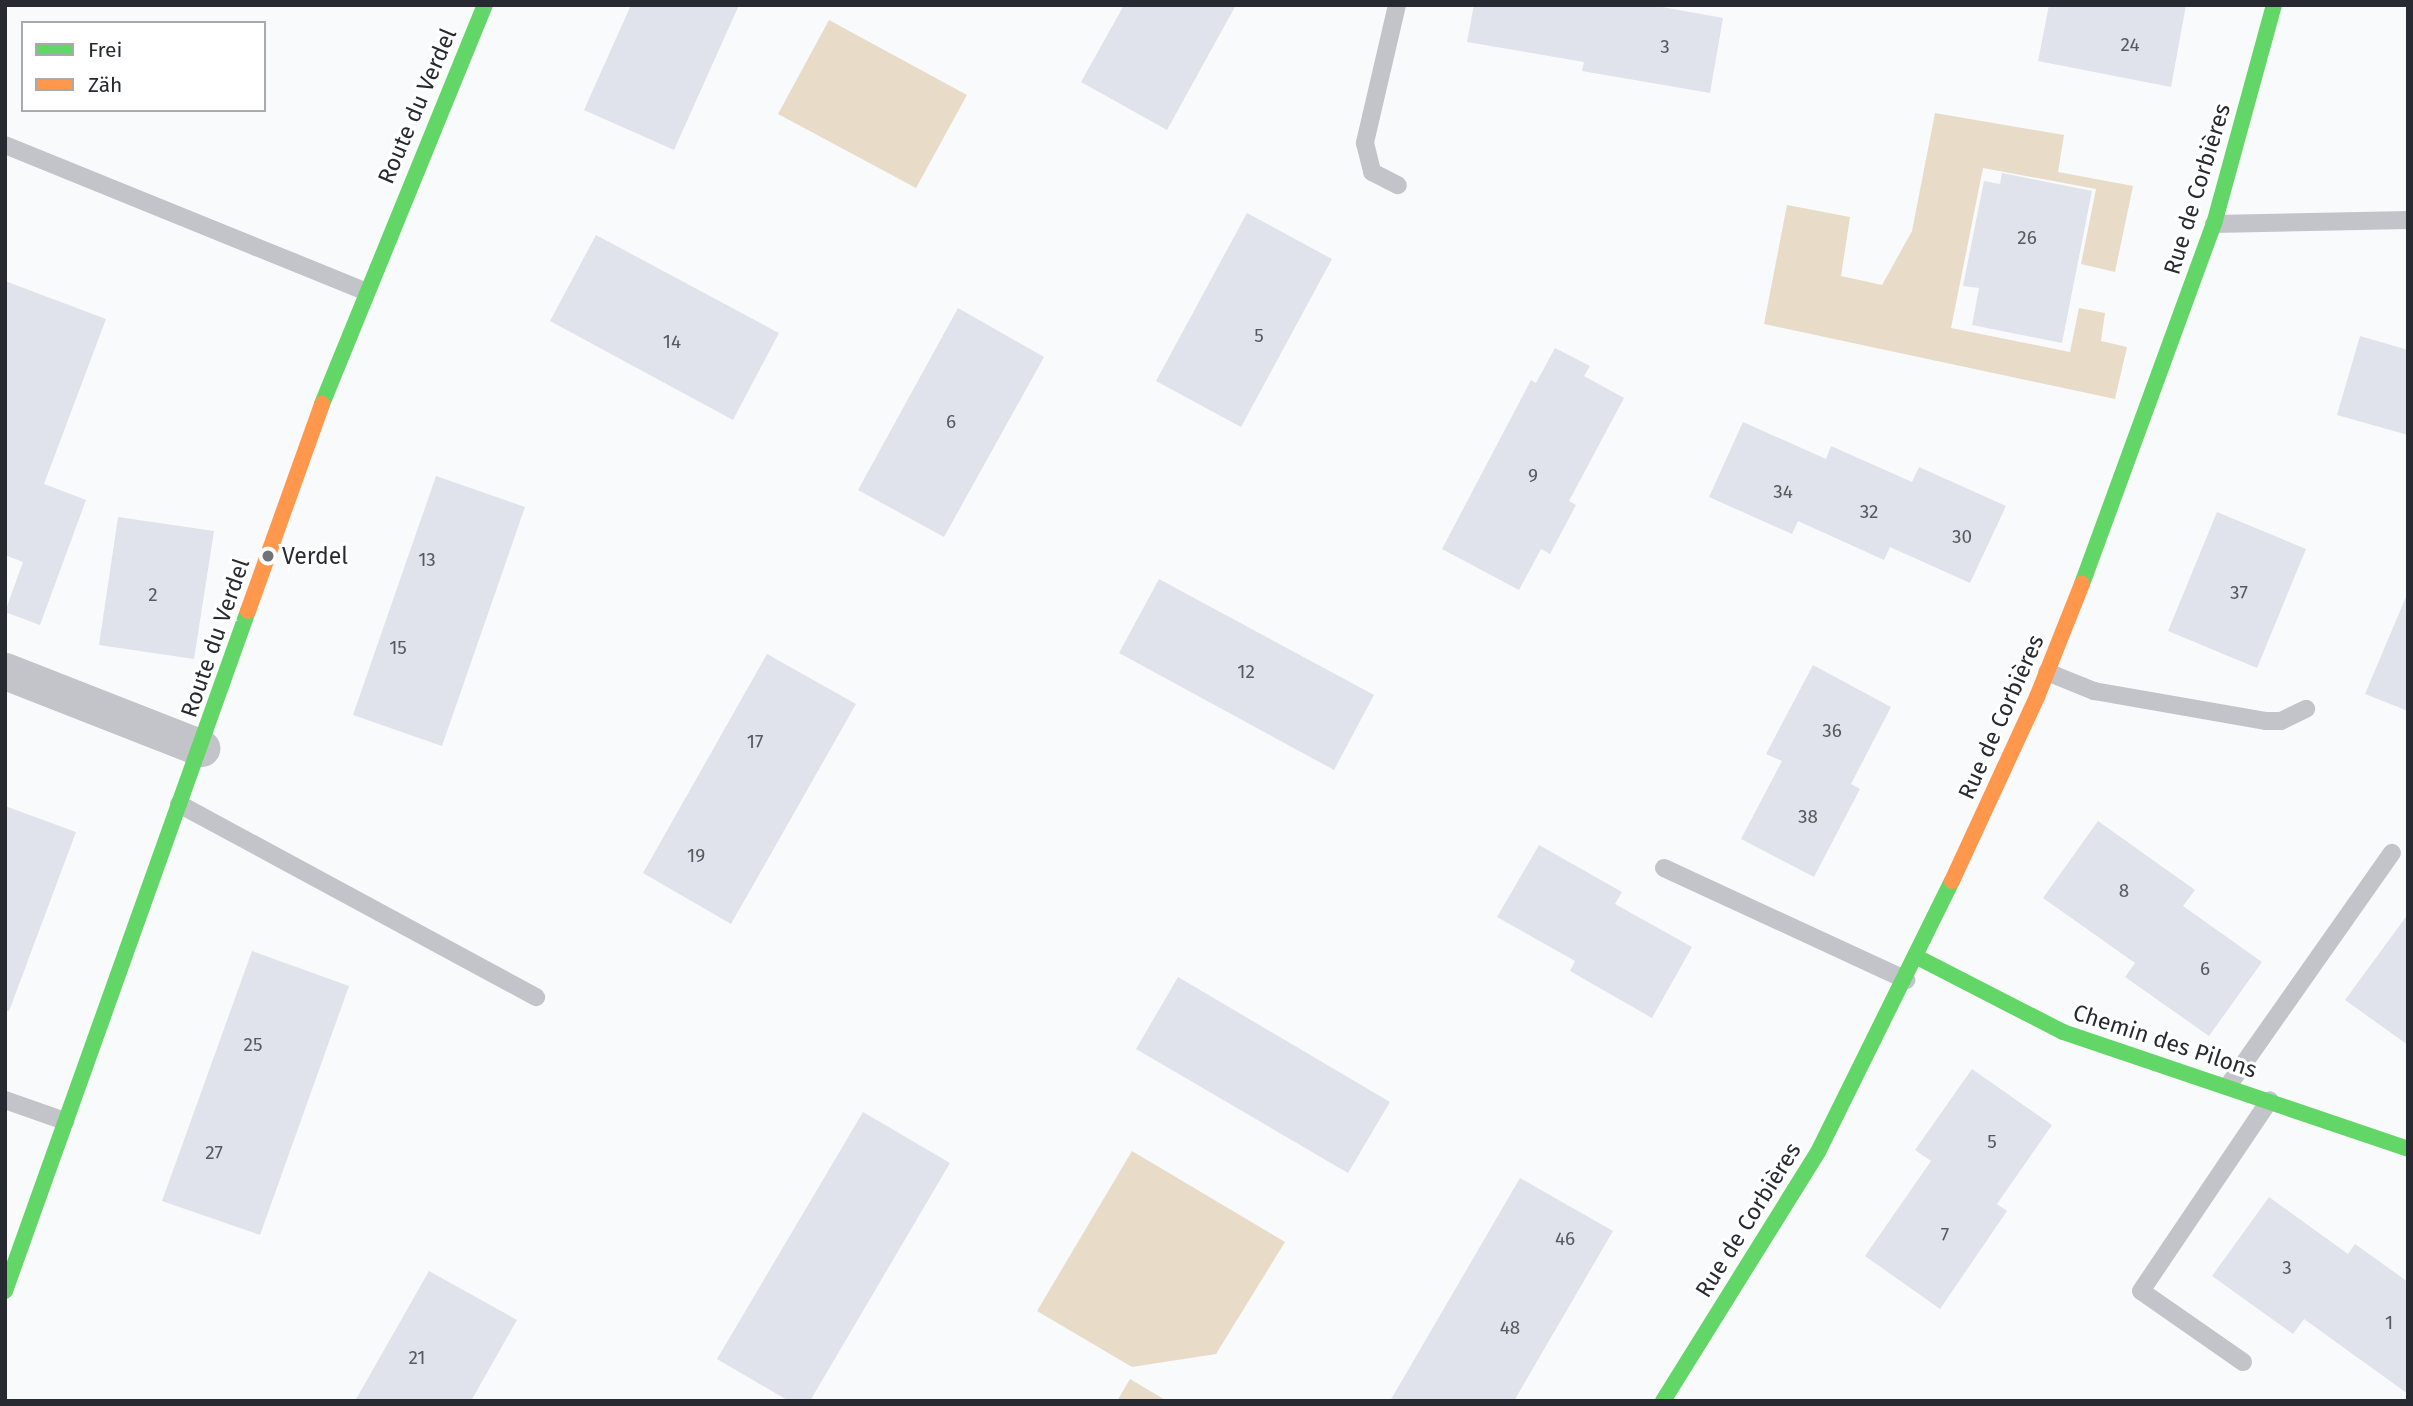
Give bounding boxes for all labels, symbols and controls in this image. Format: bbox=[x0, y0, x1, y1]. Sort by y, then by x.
legend bbox=[21, 21, 266, 112]
street label: Route du Verdel bbox=[372, 24, 462, 188]
house number: 24 bbox=[2121, 34, 2139, 56]
house number: 3 bbox=[1660, 36, 1670, 58]
text: Frei bbox=[88, 37, 122, 63]
text: Zäh bbox=[88, 72, 122, 98]
street label: Rue de Corbières bbox=[2158, 100, 2236, 278]
house number: 26 bbox=[2017, 227, 2037, 249]
house number: 5 bbox=[1254, 325, 1264, 347]
house number: 14 bbox=[663, 331, 681, 353]
house number: 6 bbox=[946, 411, 956, 433]
house number: 9 bbox=[1528, 465, 1538, 487]
house number: 34 bbox=[1773, 481, 1793, 503]
house number: 32 bbox=[1860, 501, 1878, 523]
house number: 30 bbox=[1952, 526, 1972, 548]
place label: Verdel bbox=[282, 542, 348, 570]
marker: Verdel bbox=[260, 548, 276, 564]
house number: 13 bbox=[418, 549, 436, 571]
street label: Route du Verdel bbox=[175, 555, 255, 721]
house number: 37 bbox=[2230, 582, 2248, 604]
house number: 2 bbox=[148, 584, 158, 606]
street label: Rue de Corbières bbox=[1952, 630, 2050, 804]
house number: 15 bbox=[389, 637, 407, 659]
house number: 12 bbox=[1237, 661, 1255, 683]
house number: 36 bbox=[1822, 720, 1842, 742]
house number: 17 bbox=[747, 731, 763, 753]
house number: 38 bbox=[1798, 806, 1818, 828]
house number: 19 bbox=[687, 845, 705, 867]
house number: 8 bbox=[2119, 880, 2129, 902]
house number: 6 bbox=[2200, 958, 2210, 980]
street label: Chemin des Pilons bbox=[2070, 998, 2260, 1084]
house number: 25 bbox=[244, 1034, 262, 1056]
house number: 5 bbox=[1987, 1131, 1997, 1153]
street label: Rue de Corbières bbox=[1689, 1138, 1807, 1302]
house number: 27 bbox=[205, 1142, 223, 1164]
house number: 7 bbox=[1941, 1224, 1949, 1246]
house number: 46 bbox=[1555, 1228, 1575, 1250]
house number: 3 bbox=[2282, 1257, 2292, 1279]
house number: 1 bbox=[2385, 1312, 2393, 1334]
house number: 48 bbox=[1500, 1317, 1520, 1339]
house number: 21 bbox=[408, 1347, 426, 1369]

